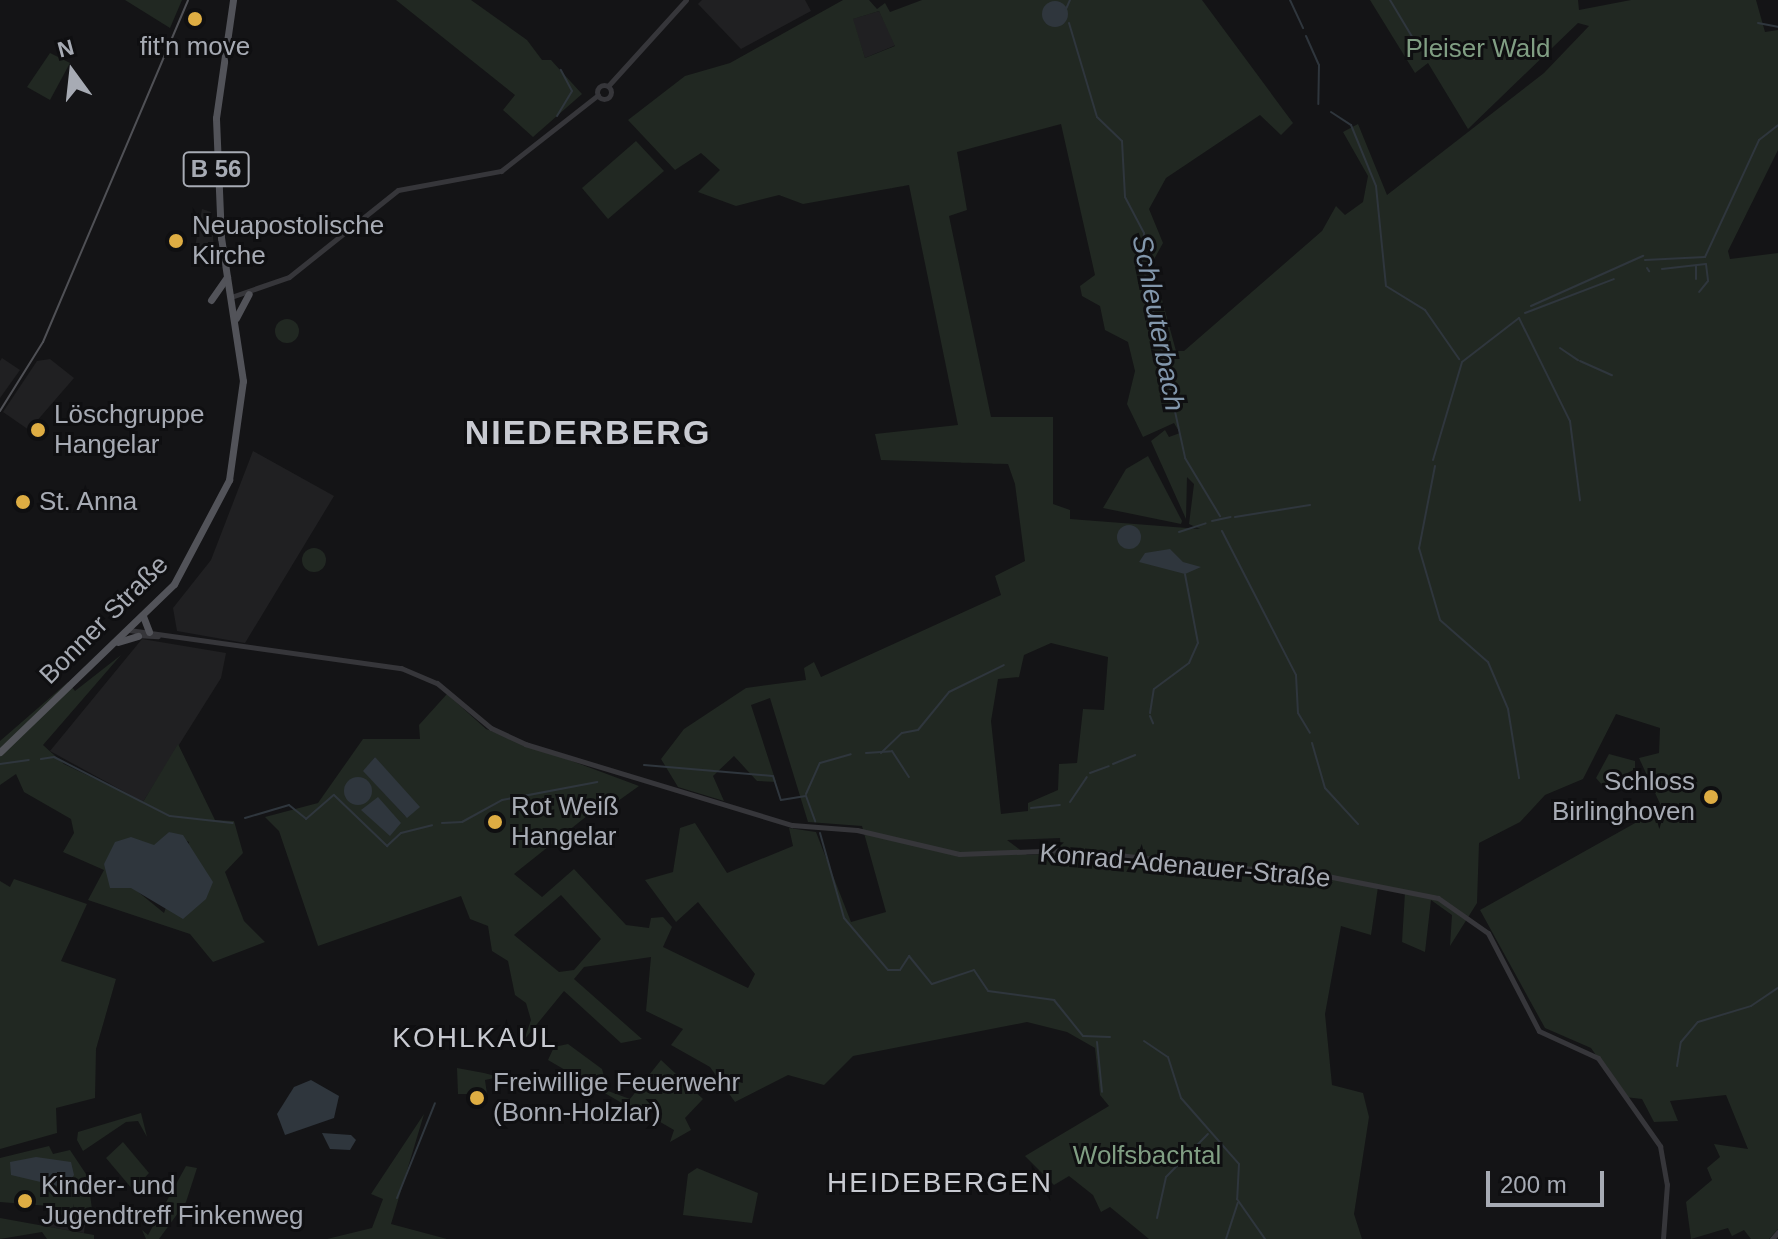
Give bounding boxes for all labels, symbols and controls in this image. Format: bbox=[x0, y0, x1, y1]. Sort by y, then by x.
marker: fit'n move bbox=[186, 10, 204, 28]
place label: fit'n move bbox=[140, 31, 250, 63]
north arrow bbox=[32, 32, 112, 112]
park label: Pleiser Wald bbox=[1406, 33, 1550, 65]
text: N bbox=[55, 34, 77, 62]
road number: B 56 bbox=[182, 149, 250, 189]
place label: Neuapostolische Kirche bbox=[192, 210, 384, 272]
marker: Neuapostolische Kirche bbox=[167, 232, 185, 250]
water label: Schleuterbach bbox=[1124, 232, 1192, 414]
place label: Löschgruppe Hangelar bbox=[54, 399, 204, 460]
district label: NIEDERBERG bbox=[465, 413, 711, 453]
marker: Löschgruppe Hangelar bbox=[29, 421, 47, 439]
place label: St. Anna bbox=[39, 486, 139, 518]
marker: St. Anna bbox=[14, 493, 32, 511]
street label: Bonner Straße bbox=[33, 549, 175, 691]
place label: Schloss Birlinghoven bbox=[1552, 766, 1695, 828]
marker: Schloss Birlinghoven bbox=[1702, 788, 1720, 806]
place label: Rot Weiß Hangelar bbox=[511, 791, 619, 852]
marker: Rot Weiß Hangelar bbox=[486, 813, 504, 831]
street label: Konrad-Adenauer-Straße bbox=[1038, 838, 1332, 894]
district label: KOHLKAUL bbox=[392, 1021, 558, 1055]
place label: Freiwillige Feuerwehr (Bonn-Holzlar) bbox=[493, 1067, 740, 1128]
marker: Freiwillige Feuerwehr (Bonn-Holzlar) bbox=[468, 1089, 486, 1107]
park label: Wolfsbachtal bbox=[1073, 1140, 1221, 1172]
scale bar bbox=[1490, 1155, 1608, 1205]
district label: HEIDEBERGEN bbox=[827, 1166, 1053, 1200]
place label: Kinder- und Jugendtreff Finkenweg bbox=[41, 1170, 304, 1232]
text: 200 m bbox=[1500, 1171, 1567, 1198]
marker: Kinder- und Jugendtreff Finkenweg bbox=[16, 1192, 34, 1210]

